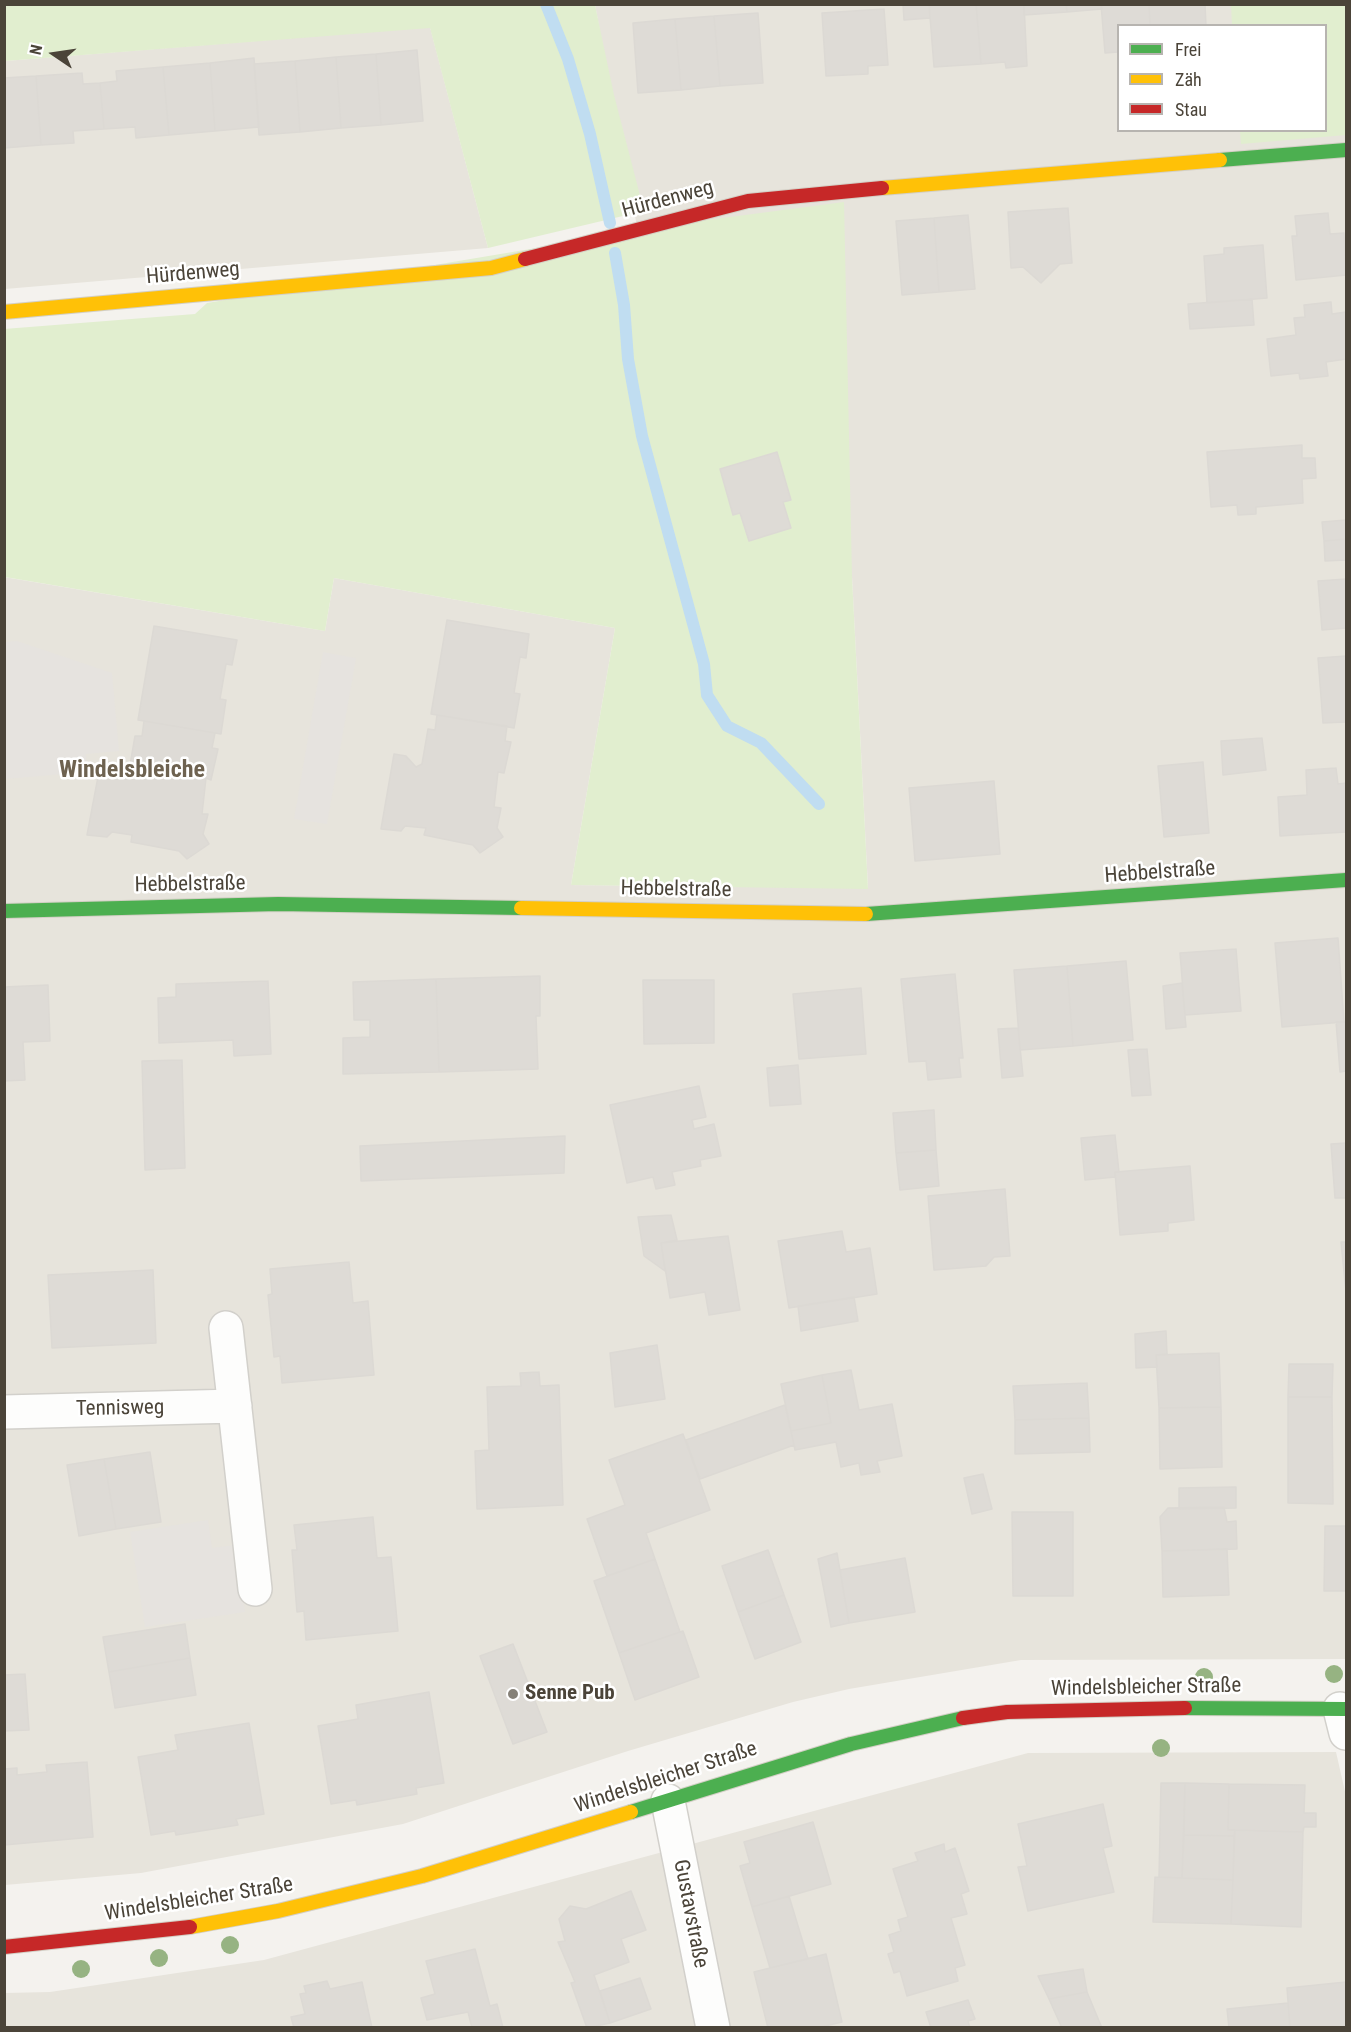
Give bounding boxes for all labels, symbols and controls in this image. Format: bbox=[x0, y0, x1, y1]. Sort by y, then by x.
north arrow bbox=[24, 24, 84, 84]
legend bbox=[1117, 24, 1327, 132]
text: Frei bbox=[1175, 39, 1201, 60]
text: N bbox=[26, 43, 46, 57]
text: Zäh bbox=[1175, 69, 1202, 90]
text: Stau bbox=[1175, 99, 1207, 120]
street label: Hürdenweg bbox=[620, 176, 716, 224]
street label: Hürdenweg bbox=[145, 257, 241, 291]
district label: Windelsbleiche bbox=[59, 757, 205, 785]
street label: Hebbelstraße bbox=[1104, 857, 1216, 889]
street label: Hebbelstraße bbox=[134, 871, 246, 899]
street label: Hebbelstraße bbox=[620, 876, 732, 904]
street label: Tennisweg bbox=[76, 1396, 164, 1422]
street label: Windelsbleicher Straße bbox=[1051, 1674, 1241, 1702]
place label: Senne Pub bbox=[525, 1681, 615, 1707]
marker: Senne Pub bbox=[506, 1687, 520, 1701]
street label: Windelsbleicher Straße bbox=[572, 1737, 760, 1819]
street label: Gustavstraße bbox=[667, 1858, 713, 1970]
street label: Windelsbleicher Straße bbox=[103, 1873, 295, 1927]

